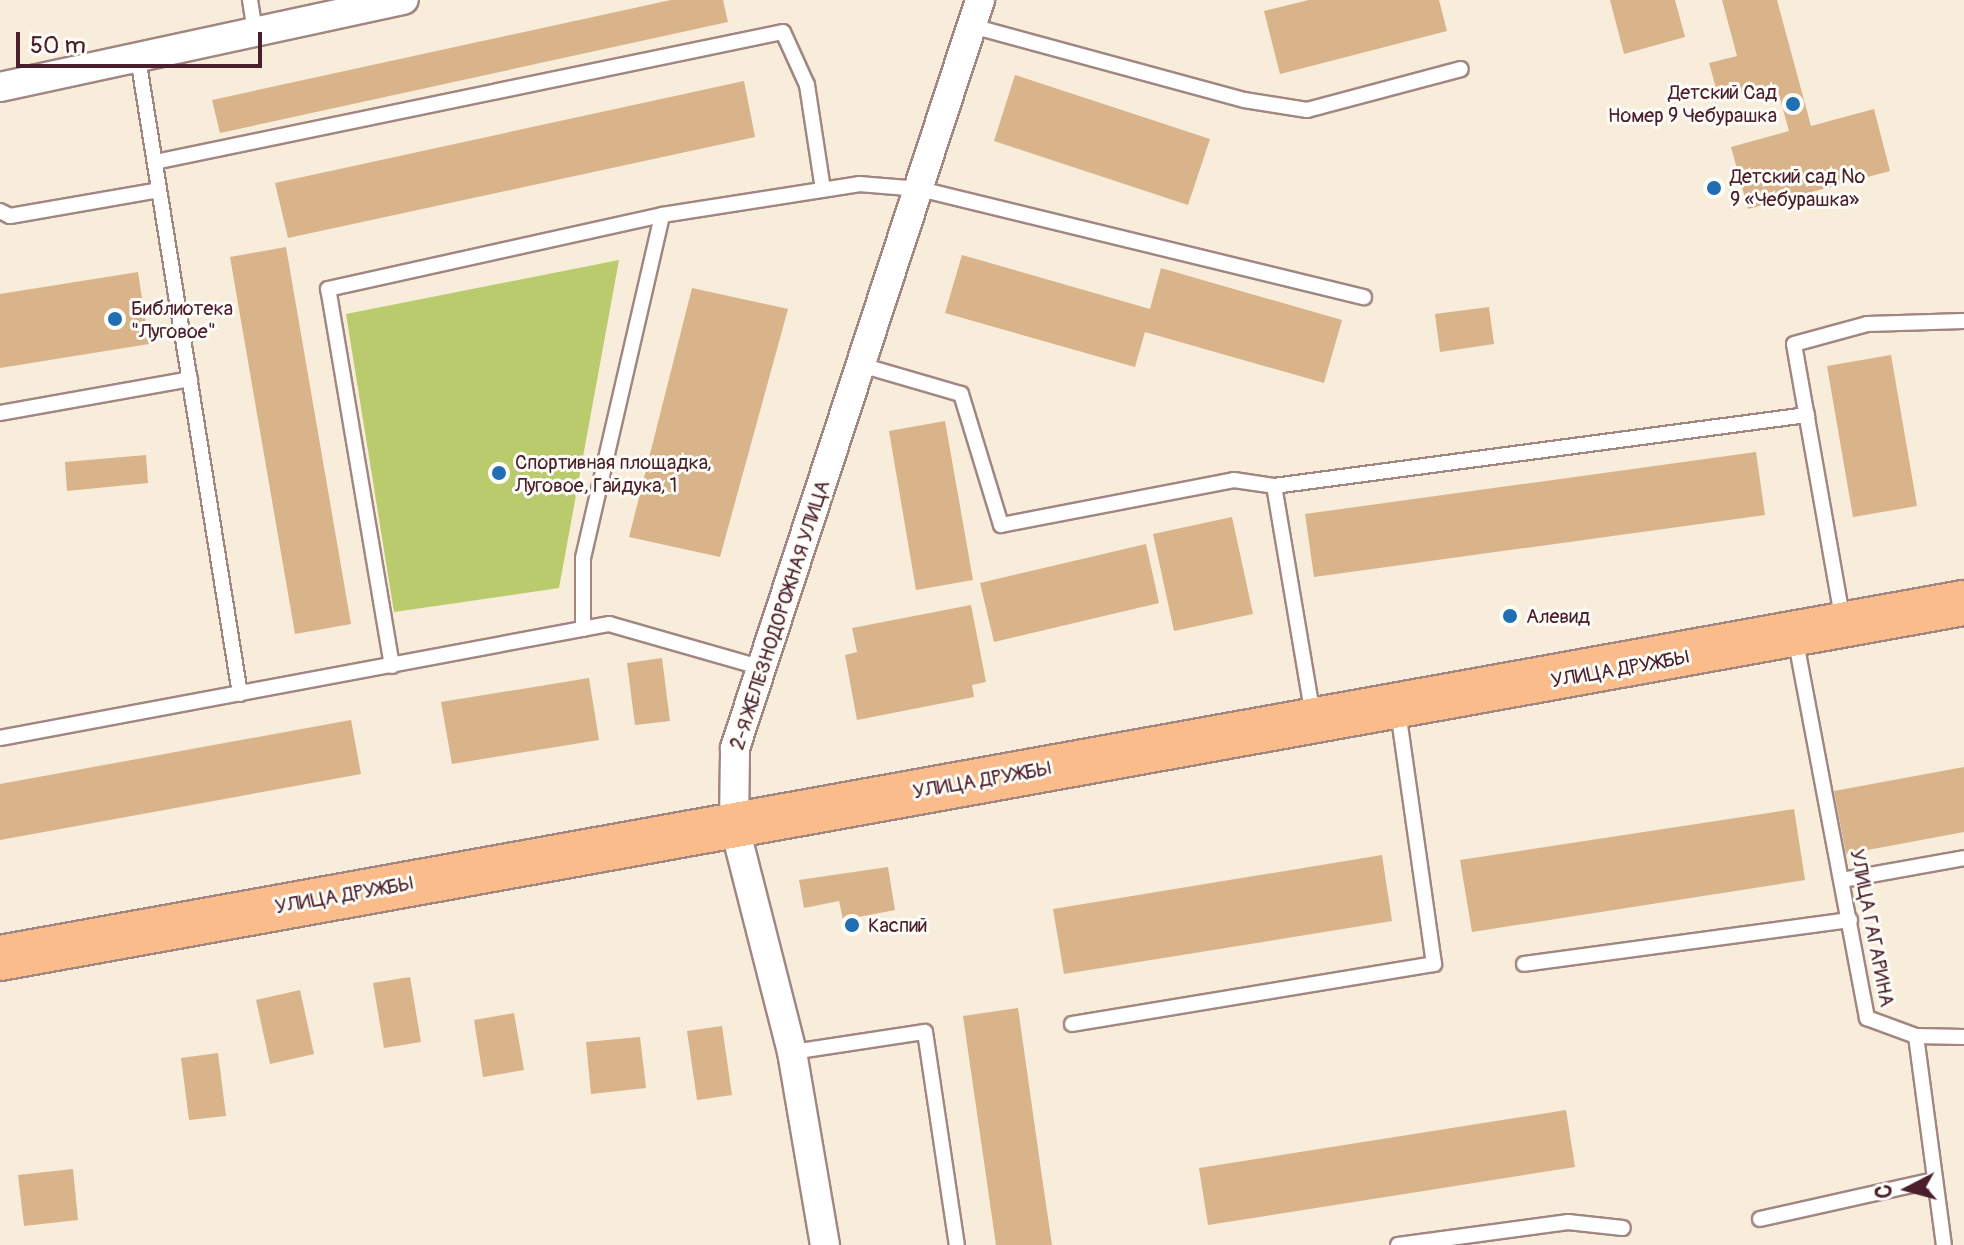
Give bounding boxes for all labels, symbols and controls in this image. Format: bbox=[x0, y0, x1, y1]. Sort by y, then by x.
scale bar bbox=[20, 16, 266, 66]
text: 50 m bbox=[30, 31, 86, 60]
place label: Детский Сад Номер 9 Чебурашка bbox=[1608, 80, 1777, 127]
marker: Детский Сад Номер 9 Чебурашка bbox=[1784, 95, 1802, 113]
place label: Детский сад № 9 «Чебурашка» bbox=[1730, 164, 1865, 211]
marker: Детский сад № 9 «Чебурашка» bbox=[1705, 179, 1723, 197]
place label: Библиотека "Луговое" bbox=[131, 296, 233, 343]
marker: Библиотека "Луговое" bbox=[106, 310, 124, 328]
place label: Спортивная площадка, Луговое, Гайдука, 1 bbox=[515, 450, 712, 497]
marker: Спортивная площадка, Луговое, Гайдука, 1 bbox=[490, 464, 508, 482]
street label: 2-Я ЖЕЛЕЗНОДОРОЖНАЯ УЛИЦА bbox=[725, 477, 835, 753]
place label: Алевид bbox=[1526, 604, 1590, 628]
marker: Алевид bbox=[1501, 607, 1519, 625]
street label: УЛИЦА ДРУЖБЫ bbox=[1549, 645, 1691, 693]
street label: УЛИЦА ДРУЖБЫ bbox=[911, 756, 1053, 804]
street label: УЛИЦА ГАГАРИНА bbox=[1845, 847, 1899, 1009]
street label: УЛИЦА ДРУЖБЫ bbox=[273, 871, 415, 919]
place label: Каспий bbox=[868, 913, 928, 937]
marker: Каспий bbox=[843, 916, 861, 934]
north arrow bbox=[1868, 1149, 1948, 1229]
text: С bbox=[1869, 1183, 1899, 1200]

